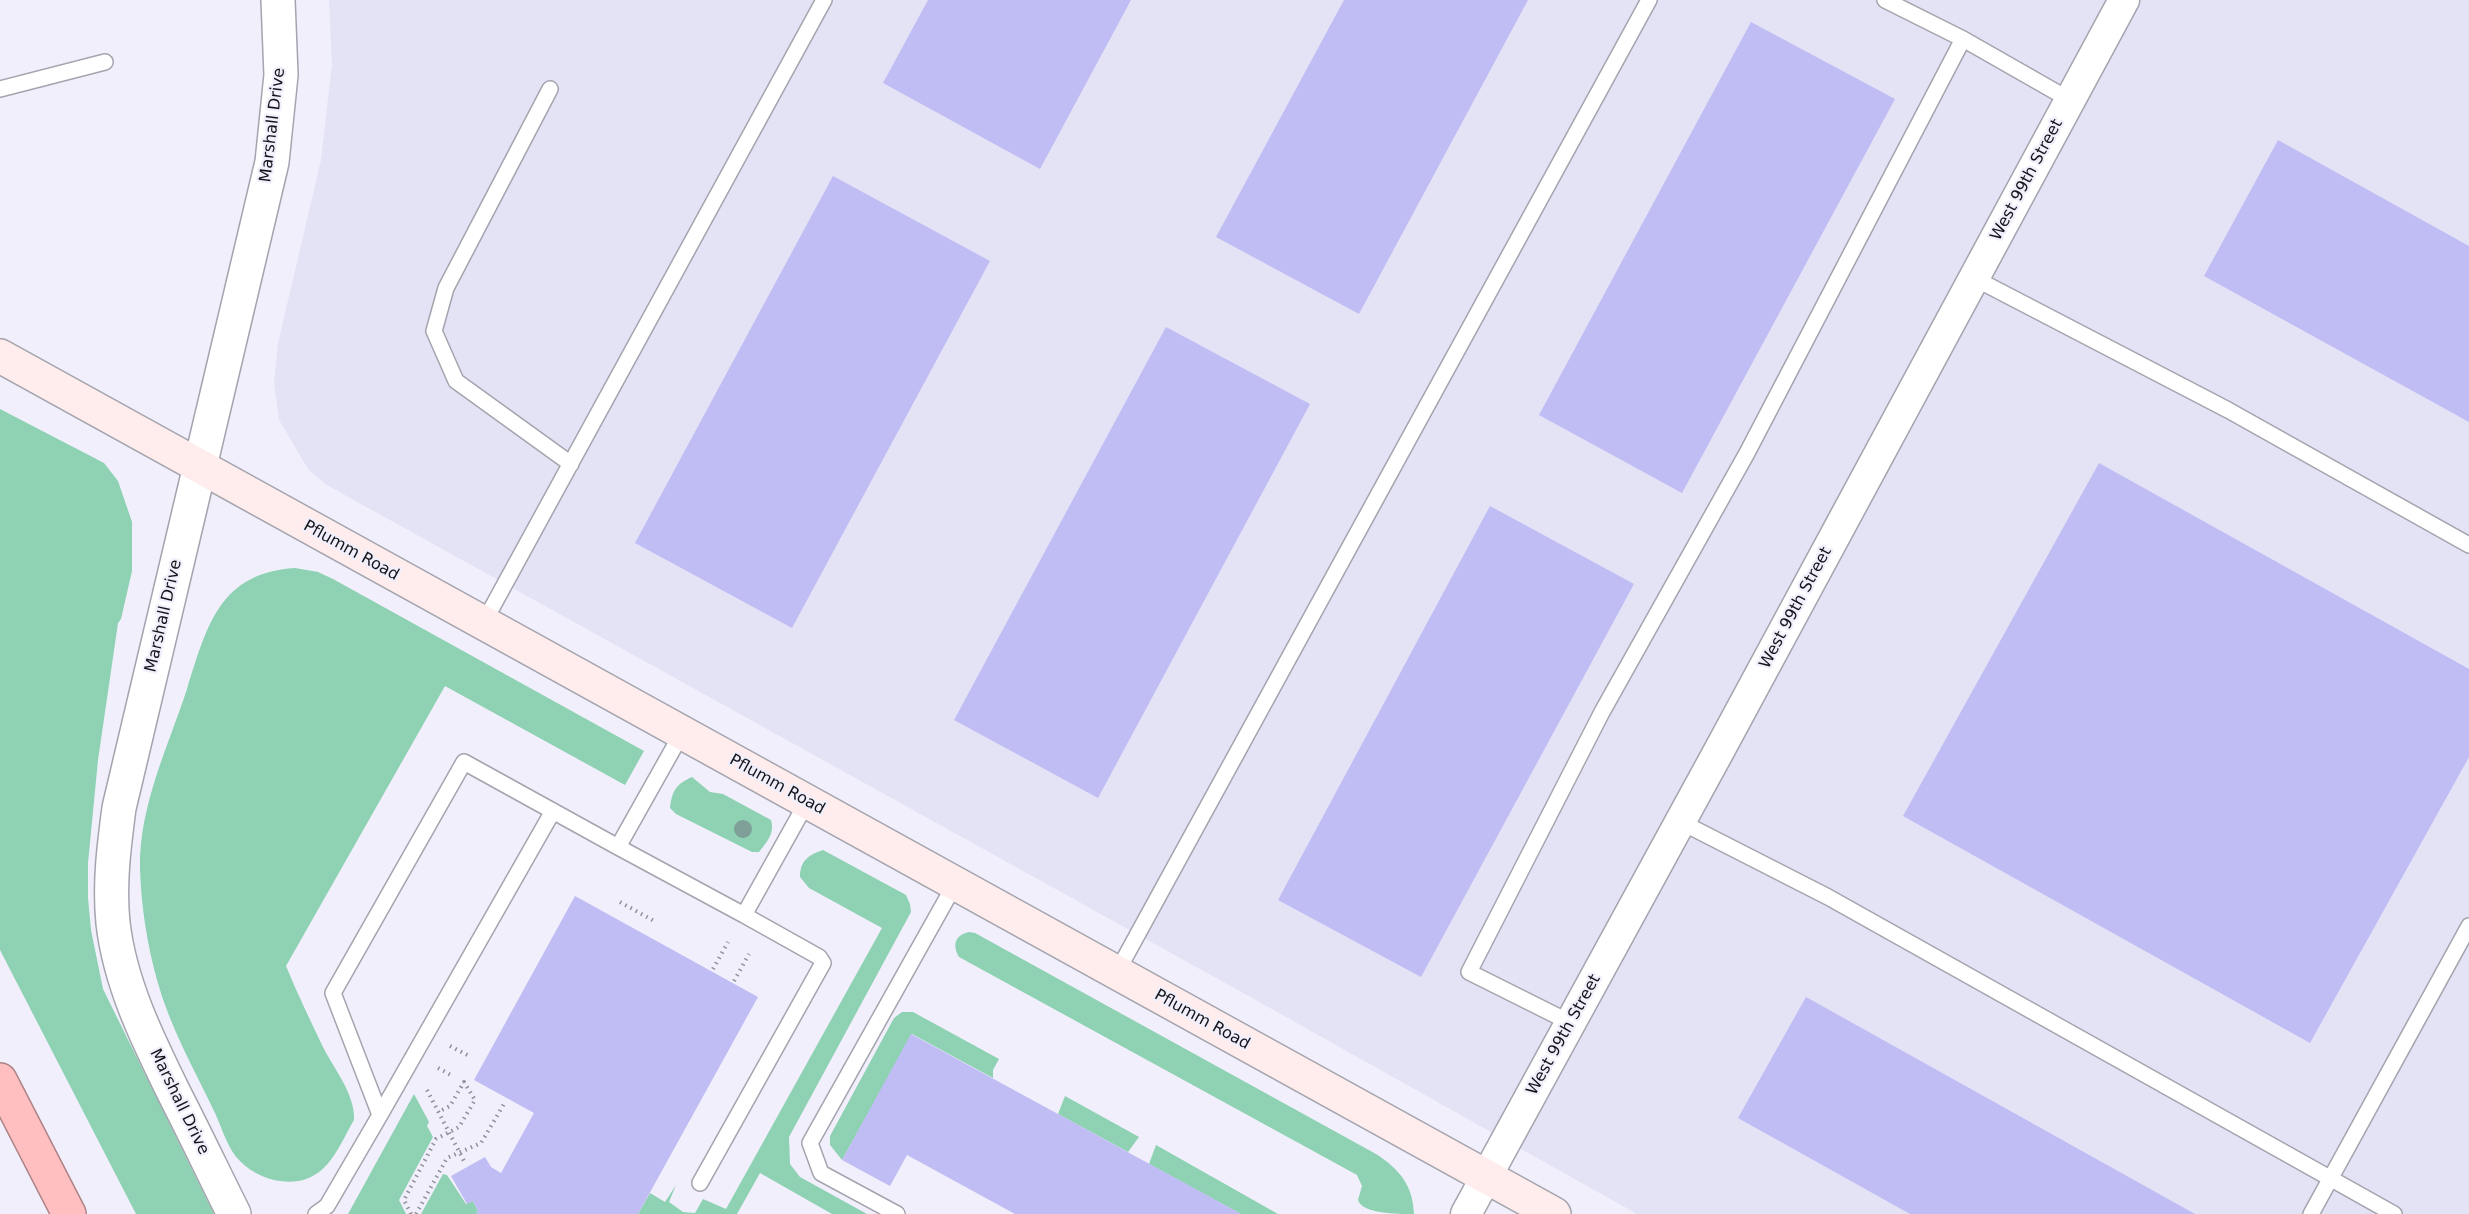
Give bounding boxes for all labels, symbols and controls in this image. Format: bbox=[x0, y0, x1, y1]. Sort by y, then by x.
street label: Marshall Drive bbox=[256, 67, 290, 183]
street label: West 99th Street bbox=[1987, 116, 2067, 244]
street label: Pflumm Road bbox=[300, 517, 402, 585]
street label: West 99th Street bbox=[1756, 544, 1836, 672]
street label: Marshall Drive bbox=[142, 558, 186, 674]
street label: Pflumm Road bbox=[726, 751, 828, 819]
street label: West 99th Street bbox=[1523, 971, 1605, 1099]
street label: Pflumm Road bbox=[1151, 986, 1253, 1054]
street label: Marshall Drive bbox=[145, 1046, 213, 1158]

